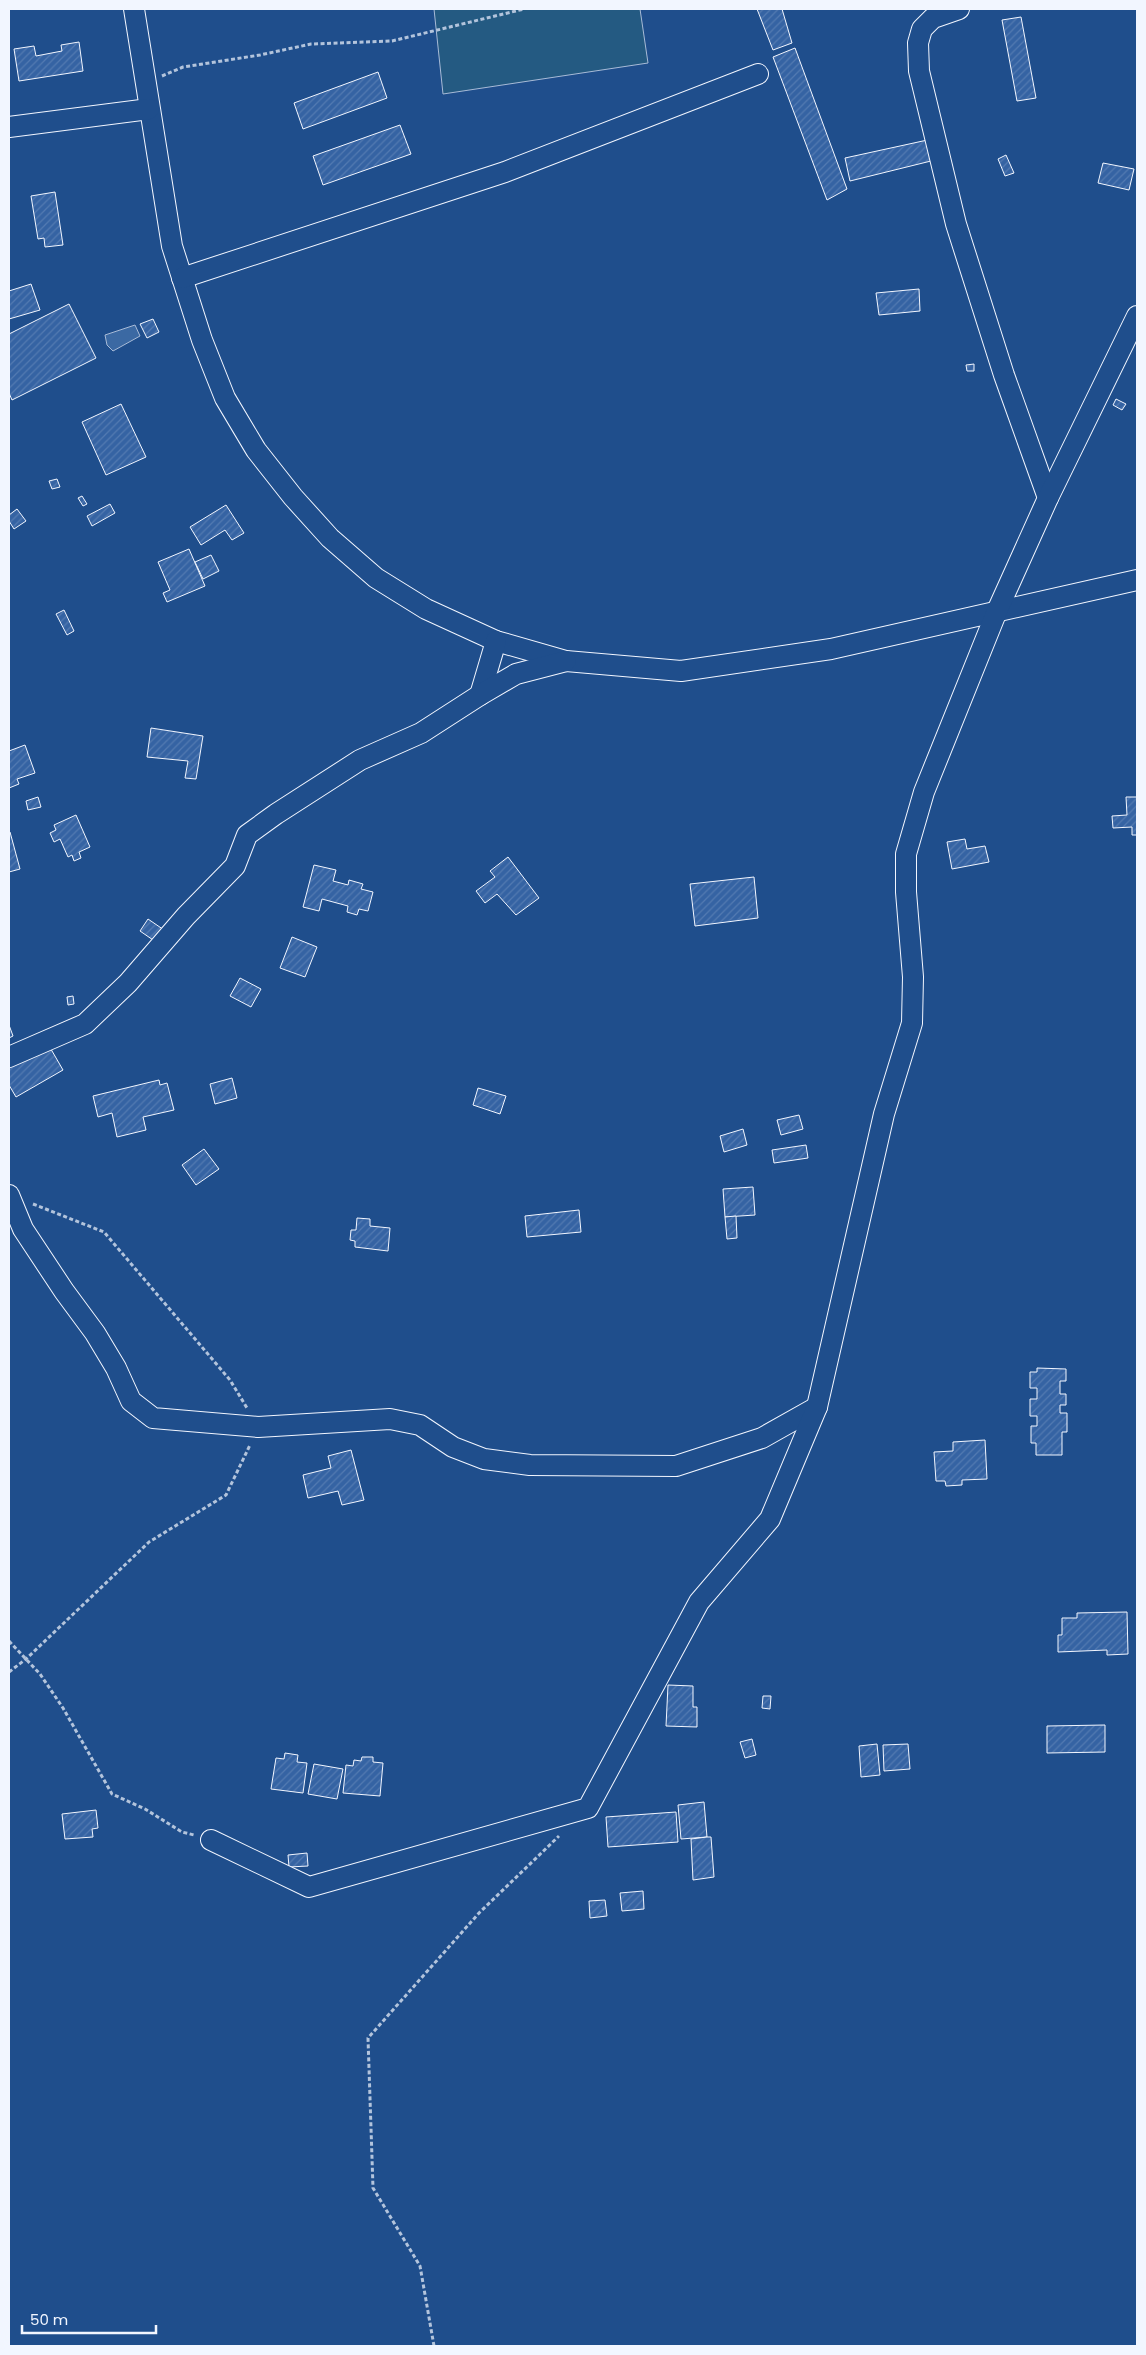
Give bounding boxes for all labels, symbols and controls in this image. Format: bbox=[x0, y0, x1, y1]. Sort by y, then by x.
scale bar bbox=[22, 2302, 156, 2334]
text: 50 m bbox=[30, 2309, 68, 2330]

